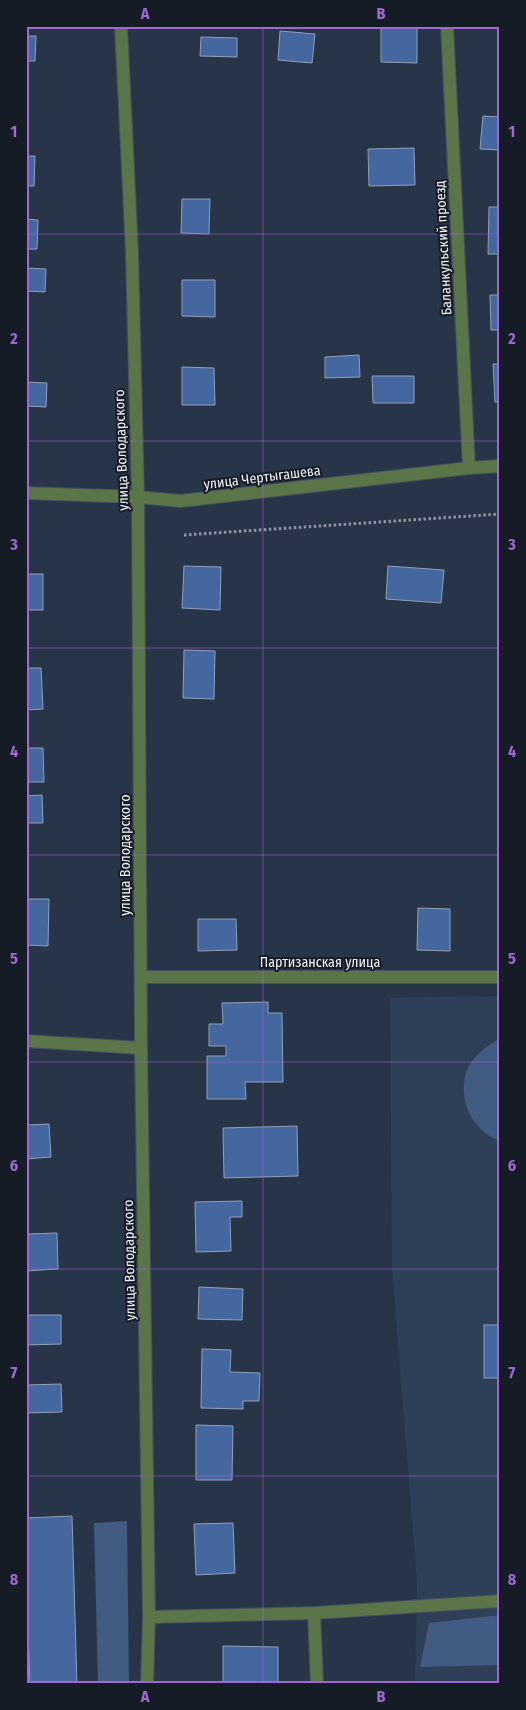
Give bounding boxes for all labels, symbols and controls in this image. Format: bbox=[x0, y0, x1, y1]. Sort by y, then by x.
text: A bbox=[140, 4, 150, 23]
text: B bbox=[377, 4, 386, 23]
text: 1 bbox=[11, 122, 17, 141]
text: 1 bbox=[509, 122, 515, 141]
street label: Баланкульский проезд bbox=[431, 180, 456, 316]
text: 2 bbox=[9, 329, 18, 348]
text: 2 bbox=[507, 329, 516, 348]
street label: улица Володарского bbox=[111, 389, 132, 511]
street label: улица Чертыгашева bbox=[203, 462, 322, 493]
text: 3 bbox=[9, 535, 18, 554]
text: 3 bbox=[507, 535, 516, 554]
text: 4 bbox=[10, 742, 18, 761]
text: 4 bbox=[508, 742, 516, 761]
street label: улица Володарского bbox=[117, 794, 134, 916]
text: 5 bbox=[10, 949, 18, 968]
text: 5 bbox=[508, 949, 516, 968]
street label: Партизанская улица bbox=[260, 954, 380, 971]
text: 6 bbox=[10, 1156, 18, 1175]
text: 6 bbox=[508, 1156, 516, 1175]
street label: улица Володарского bbox=[120, 1199, 139, 1321]
text: 7 bbox=[11, 1363, 18, 1382]
text: 7 bbox=[509, 1363, 516, 1382]
text: 8 bbox=[10, 1570, 19, 1589]
text: 8 bbox=[508, 1570, 517, 1589]
text: A bbox=[140, 1687, 150, 1706]
text: B bbox=[377, 1687, 386, 1706]

